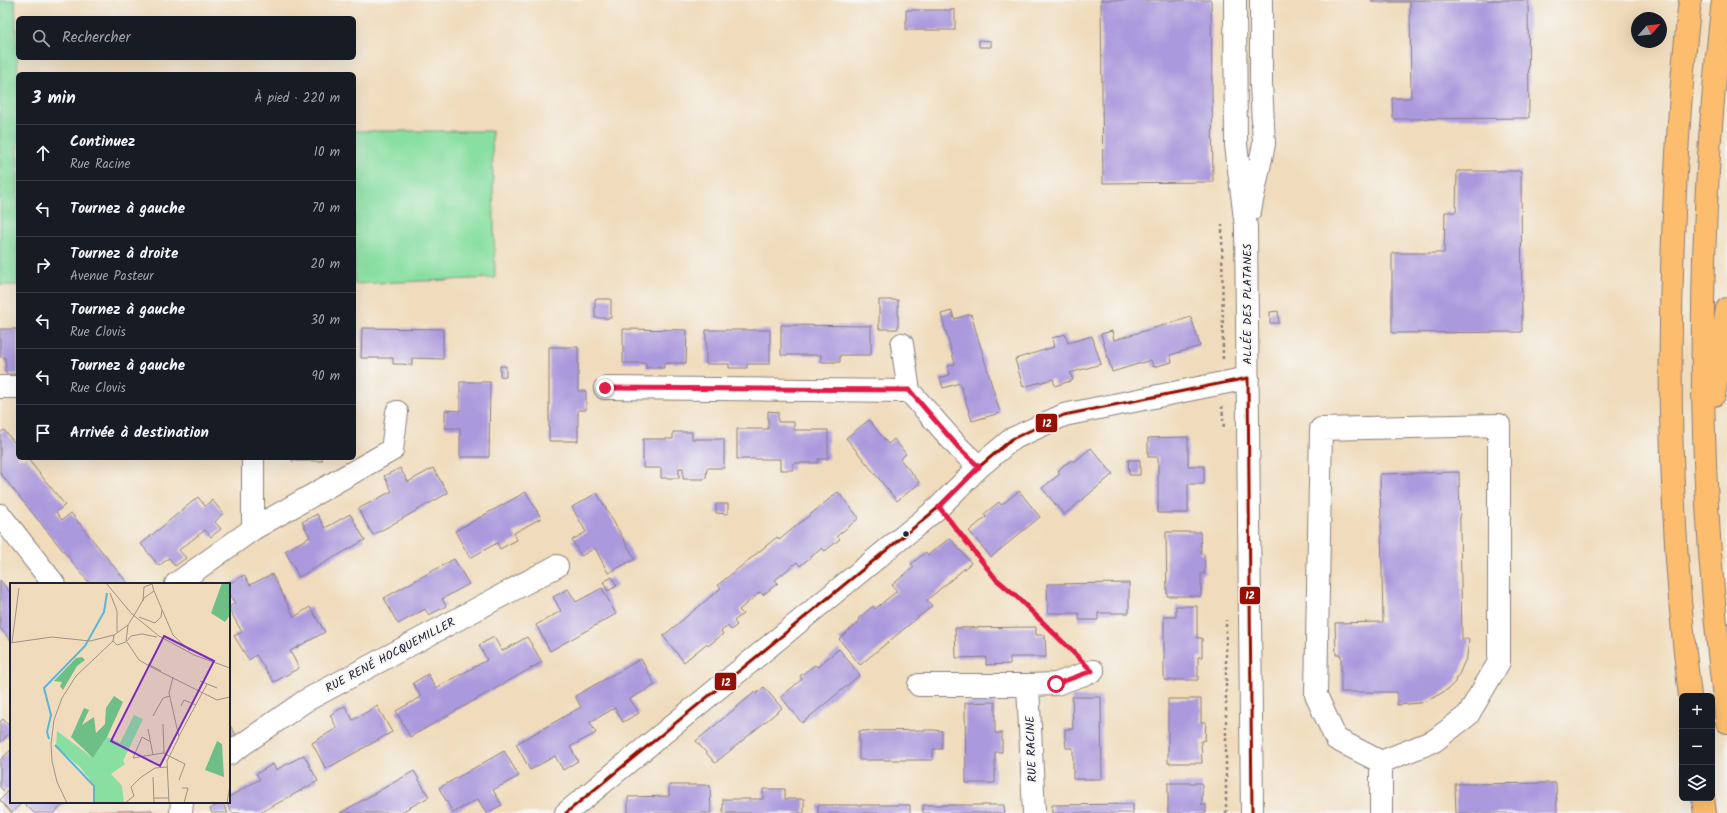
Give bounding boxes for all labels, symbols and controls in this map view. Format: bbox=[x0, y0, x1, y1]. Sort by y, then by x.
north arrow bbox=[1631, 12, 1667, 48]
search box bbox=[16, 16, 356, 60]
text: Rechercher bbox=[62, 26, 130, 50]
icon: search bbox=[30, 27, 52, 49]
text: 3 min bbox=[32, 85, 76, 112]
text: À pied · 220 m bbox=[255, 88, 340, 109]
text: Continuez bbox=[70, 130, 135, 154]
icon: ahead bbox=[32, 142, 54, 164]
text: 10 m bbox=[314, 142, 340, 163]
text: Rue Racine bbox=[70, 154, 130, 175]
text: Tournez à gauche bbox=[70, 197, 185, 221]
icon: left bbox=[32, 198, 54, 220]
text: 70 m bbox=[312, 198, 340, 219]
text: Tournez à droite bbox=[70, 242, 178, 266]
street label: ALLÉE DES PLATANES bbox=[1238, 243, 1257, 364]
icon: right bbox=[32, 254, 54, 276]
text: 20 m bbox=[310, 254, 340, 275]
text: Avenue Pasteur bbox=[70, 266, 154, 287]
text: Tournez à gauche bbox=[70, 298, 185, 322]
icon: left bbox=[32, 310, 54, 332]
text: 30 m bbox=[311, 310, 340, 331]
text: Rue Clovis bbox=[70, 322, 126, 343]
text: Tournez à gauche bbox=[70, 354, 185, 378]
icon: left bbox=[32, 366, 54, 388]
text: 90 m bbox=[312, 366, 340, 387]
text: Rue Clovis bbox=[70, 378, 126, 399]
route end bbox=[596, 379, 614, 397]
line badge: 12 bbox=[1035, 413, 1058, 433]
text: 12 bbox=[1042, 415, 1052, 433]
text: Arrivée à destination bbox=[70, 421, 209, 445]
icon: arrive bbox=[32, 422, 54, 444]
unlabelled marker bbox=[901, 529, 911, 539]
inset map bbox=[10, 583, 230, 803]
line badge: 12 bbox=[1239, 586, 1261, 605]
text: 12 bbox=[1245, 587, 1255, 605]
street label: RUE RENÉ HOCQUEMILLER bbox=[322, 613, 459, 698]
line badge: 12 bbox=[714, 672, 737, 691]
text: 12 bbox=[721, 674, 731, 692]
route start bbox=[1047, 675, 1065, 693]
map controls bbox=[1679, 693, 1715, 801]
button: + bbox=[1679, 693, 1715, 729]
street label: RUE RACINE bbox=[1021, 715, 1042, 782]
button: − bbox=[1679, 729, 1715, 765]
button: layers bbox=[1679, 765, 1715, 801]

